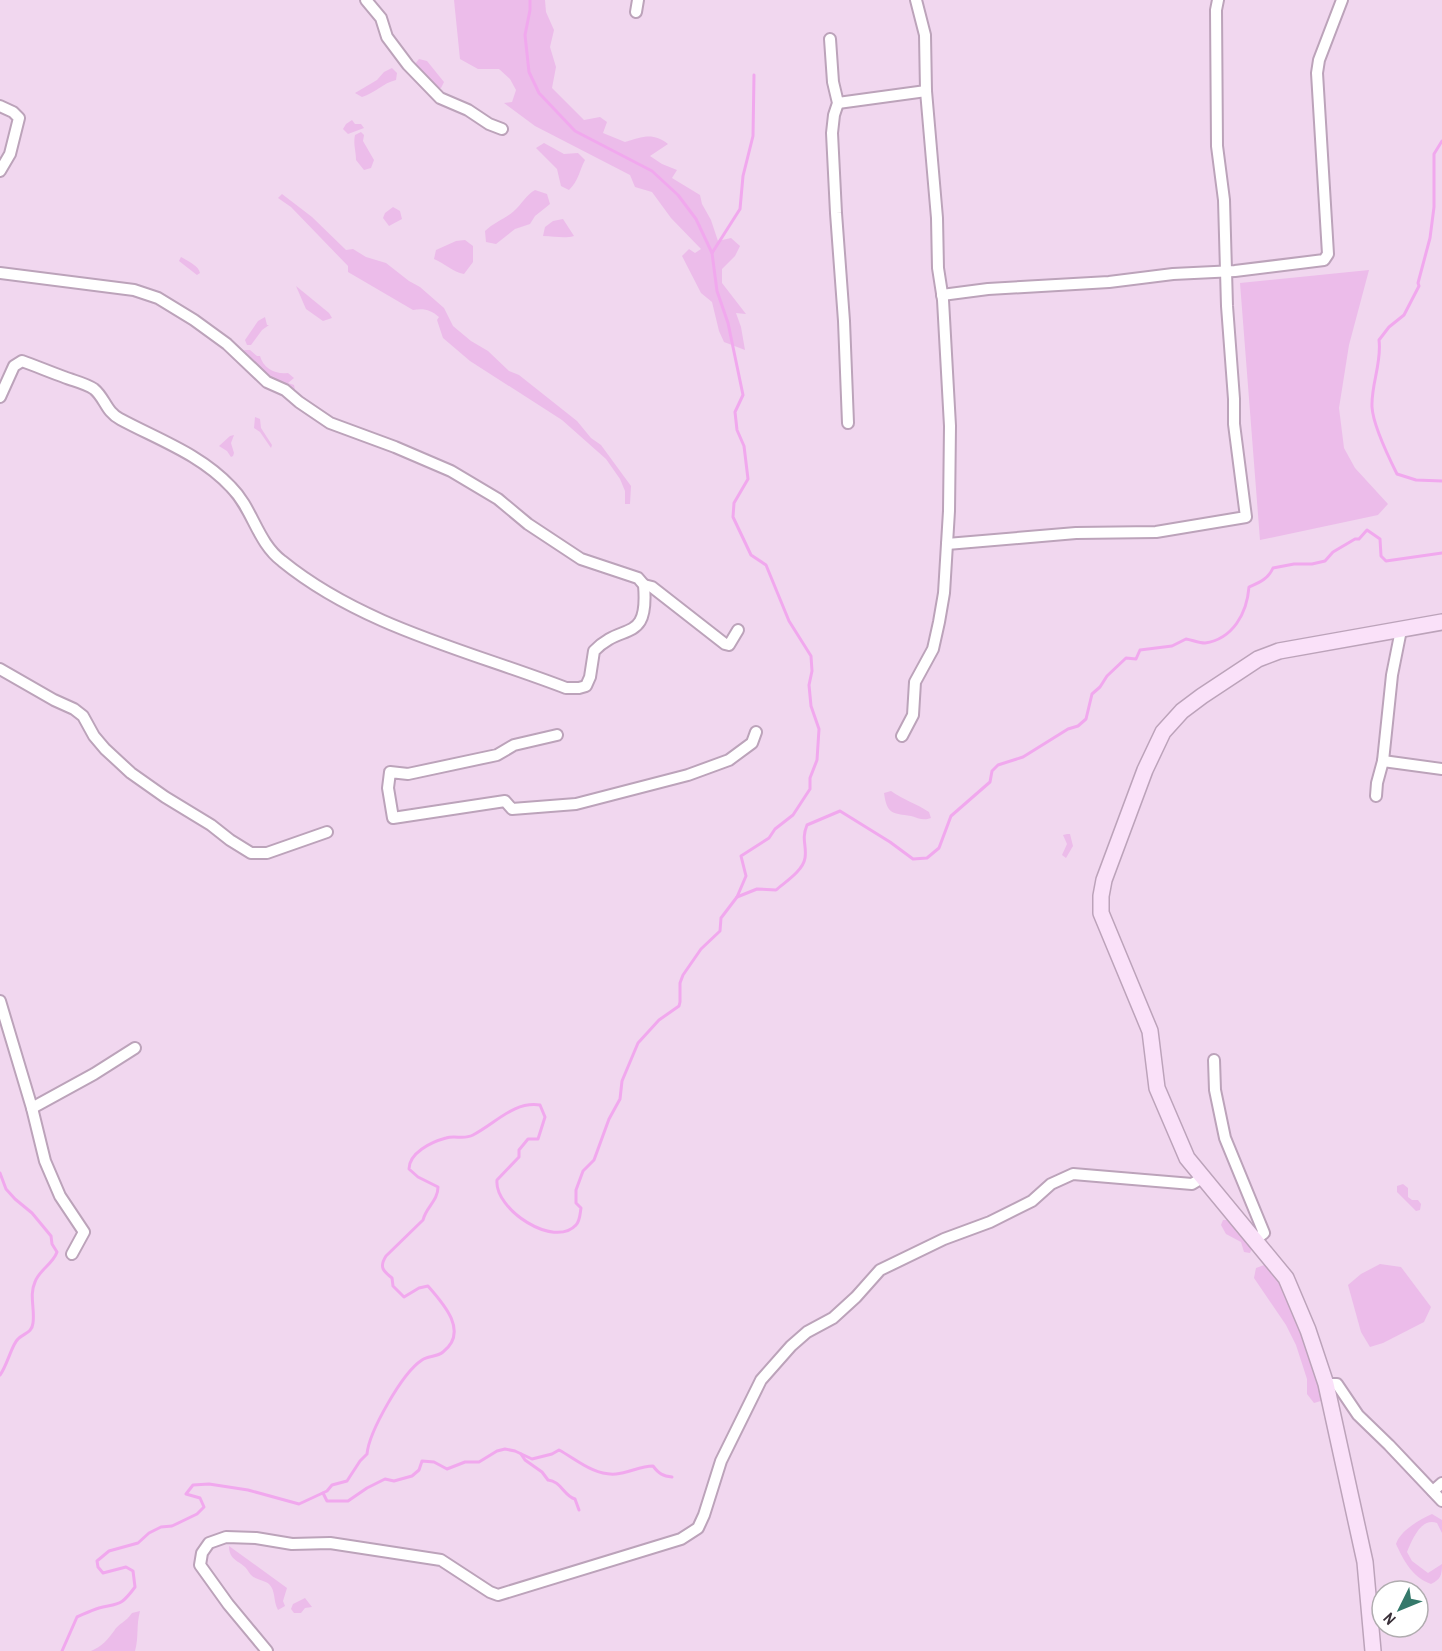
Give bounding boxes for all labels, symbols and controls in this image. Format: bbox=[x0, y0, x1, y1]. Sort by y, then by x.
north arrow bbox=[1370, 1579, 1430, 1639]
text: N bbox=[1378, 1608, 1400, 1630]

